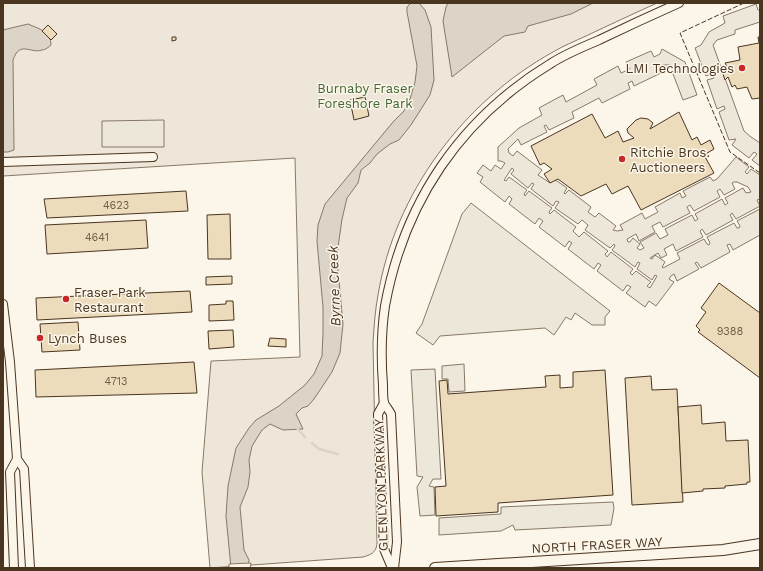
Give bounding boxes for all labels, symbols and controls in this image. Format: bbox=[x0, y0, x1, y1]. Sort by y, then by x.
place label: LMI Technologies bbox=[626, 61, 734, 76]
marker: LMI Technologies bbox=[737, 63, 747, 73]
park label: Burnaby Fraser Foreshore Park bbox=[317, 81, 413, 111]
place label: Ritchie Bros. Auctioneers bbox=[630, 145, 710, 175]
marker: Ritchie Bros. Auctioneers bbox=[617, 154, 627, 164]
house number: 4623 bbox=[103, 199, 129, 212]
house number: 4641 bbox=[85, 231, 109, 244]
water label: Byrne Creek bbox=[325, 245, 343, 327]
place label: Fraser Park Restaurant bbox=[74, 285, 146, 315]
marker: Fraser Park Restaurant bbox=[61, 294, 71, 304]
house number: 9388 bbox=[717, 325, 743, 338]
place label: Lynch Buses bbox=[48, 331, 127, 346]
marker: Lynch Buses bbox=[35, 333, 45, 343]
house number: 4713 bbox=[104, 375, 128, 388]
street label: GLENLYON PARKWAY bbox=[371, 418, 391, 551]
street label: NORTH FRASER WAY bbox=[531, 534, 663, 556]

